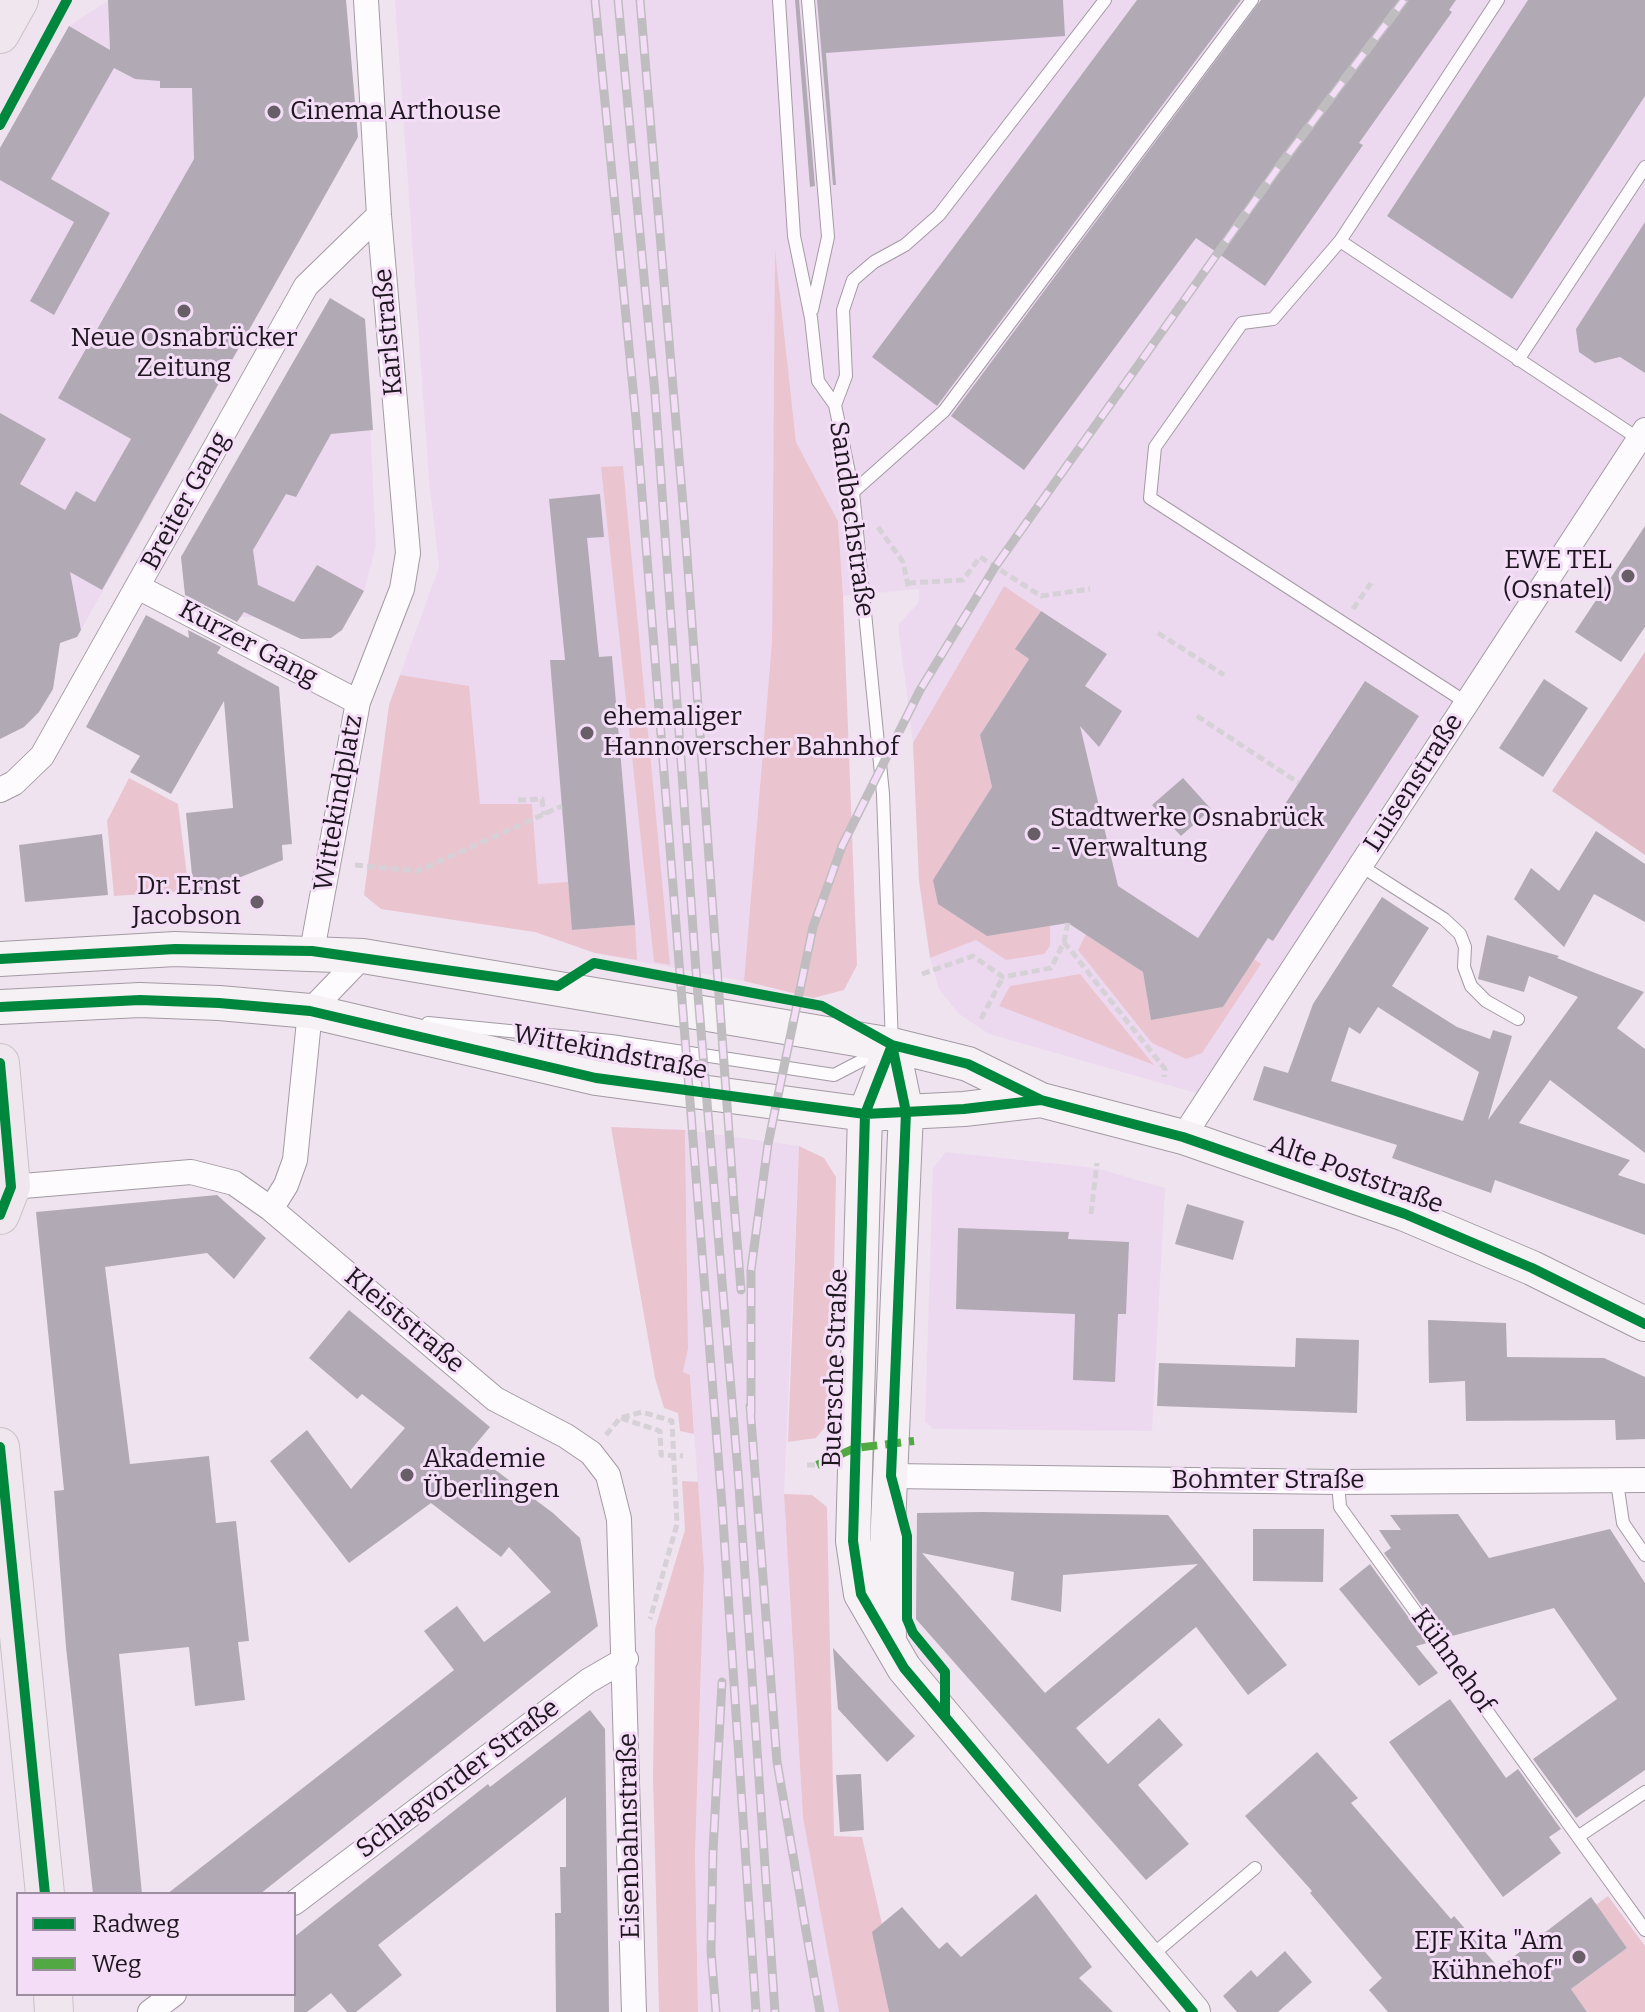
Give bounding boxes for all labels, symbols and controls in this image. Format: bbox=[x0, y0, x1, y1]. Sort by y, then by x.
place label: Cinema Arthouse bbox=[290, 96, 501, 128]
marker: Cinema Arthouse bbox=[265, 103, 283, 121]
street label: Karlstraße bbox=[368, 267, 410, 397]
marker: Neue Osnabrücker Zeitung bbox=[175, 302, 193, 320]
place label: Neue Osnabrücker Zeitung bbox=[70, 323, 298, 384]
street label: Sandbachstraße bbox=[822, 419, 880, 619]
street label: Breiter Gang bbox=[135, 426, 237, 576]
place label: EWE TEL (Osnatel) bbox=[1503, 545, 1612, 606]
marker: EWE TEL (Osnatel) bbox=[1619, 567, 1637, 585]
street label: Kurzer Gang bbox=[173, 594, 323, 694]
place label: ehemaliger Hannoverscher Bahnhof bbox=[603, 702, 899, 764]
street label: Luisenstraße bbox=[1358, 708, 1470, 858]
street label: Wittekindplatz bbox=[308, 712, 370, 894]
marker: ehemaliger Hannoverscher Bahnhof bbox=[578, 724, 596, 742]
place label: Stadtwerke Osnabrück - Verwaltung bbox=[1050, 803, 1324, 864]
marker: Stadtwerke Osnabrück - Verwaltung bbox=[1025, 825, 1043, 843]
place label: Dr. Ernst Jacobson bbox=[132, 871, 241, 932]
marker: Dr. Ernst Jacobson bbox=[248, 893, 266, 911]
street label: Wittekindstraße bbox=[510, 1019, 710, 1087]
street label: Alte Poststraße bbox=[1265, 1129, 1447, 1221]
street label: Kleiststraße bbox=[338, 1262, 470, 1380]
street label: Buersche Straße bbox=[817, 1268, 855, 1468]
place label: Akademie Überlingen bbox=[423, 1444, 559, 1506]
street label: Bohmter Straße bbox=[1172, 1465, 1364, 1497]
marker: Akademie Überlingen bbox=[398, 1466, 416, 1484]
street label: Kühnehof bbox=[1404, 1603, 1500, 1719]
street label: Schlagvorder Straße bbox=[350, 1693, 566, 1865]
street label: Eisenbahnstraße bbox=[613, 1733, 647, 1939]
legend bbox=[16, 1892, 296, 1996]
text: Radweg bbox=[92, 1910, 180, 1938]
place label: EJF Kita "Am Kühnehof" bbox=[1414, 1926, 1563, 1988]
marker: EJF Kita "Am Kühnehof" bbox=[1570, 1948, 1588, 1966]
text: Weg bbox=[92, 1950, 141, 1978]

